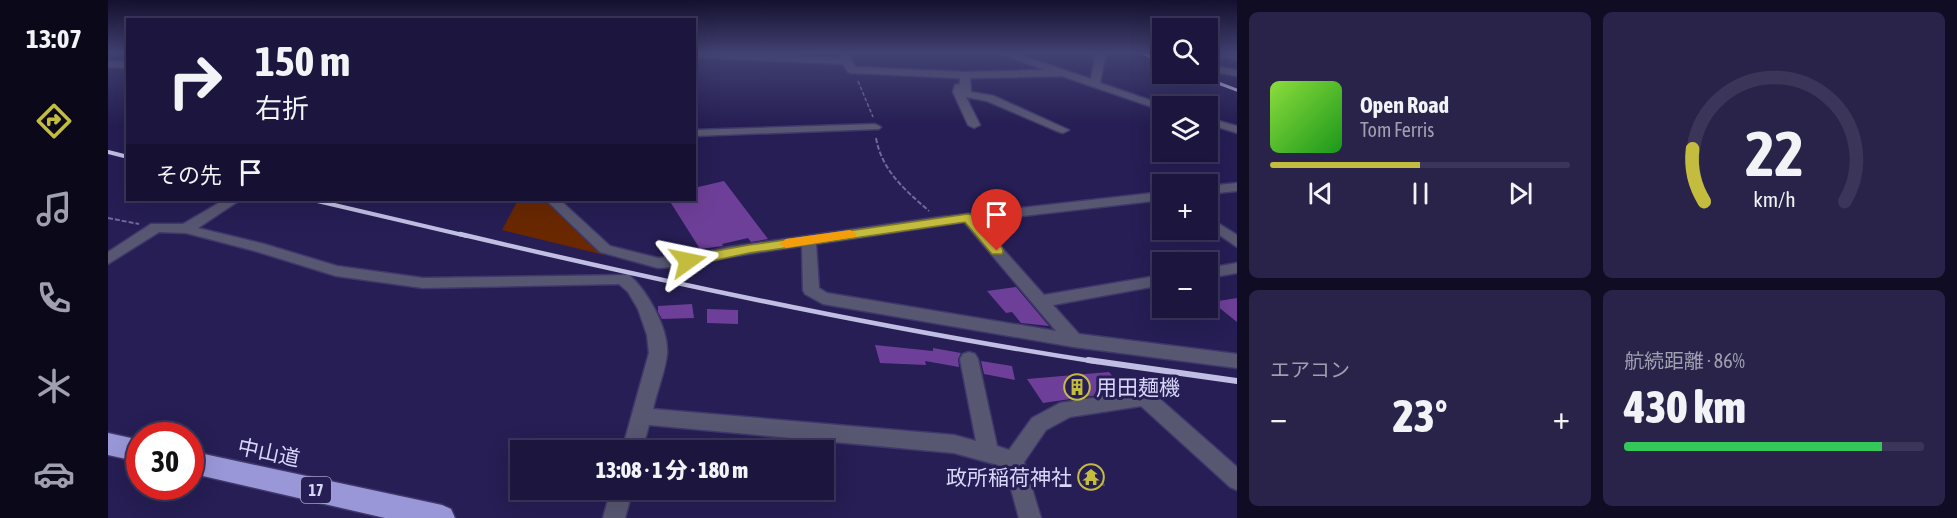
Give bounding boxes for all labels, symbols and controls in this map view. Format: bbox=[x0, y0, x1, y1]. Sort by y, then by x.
map controls bbox=[1152, 18, 1218, 318]
button: search bbox=[1152, 18, 1218, 84]
text: 13:07 bbox=[26, 23, 82, 54]
text: 150 m bbox=[255, 37, 350, 85]
icon: right bbox=[156, 42, 234, 120]
text: Open Road bbox=[1360, 92, 1449, 118]
text: 右折 bbox=[255, 93, 309, 124]
button: layers bbox=[1152, 96, 1218, 162]
icon: directions bbox=[33, 100, 75, 142]
text: Tom Ferris bbox=[1360, 118, 1434, 141]
text: 22 bbox=[1745, 118, 1803, 189]
icon: arrive bbox=[234, 156, 267, 189]
text: その先 bbox=[156, 162, 222, 188]
button: + bbox=[1152, 174, 1218, 240]
icon: previous bbox=[1304, 177, 1337, 210]
icon: pause bbox=[1404, 177, 1437, 210]
icon: next bbox=[1504, 177, 1537, 210]
icon: music bbox=[33, 188, 75, 230]
text: km/h bbox=[1753, 188, 1795, 213]
pin bbox=[971, 189, 1022, 251]
icon: arrive bbox=[980, 198, 1013, 231]
position arrow bbox=[656, 229, 720, 293]
button: − bbox=[1152, 252, 1218, 318]
icon: phone bbox=[33, 277, 75, 319]
text: 航続距離 · 86% bbox=[1624, 349, 1745, 372]
text: エアコン bbox=[1270, 358, 1350, 381]
icon: climate bbox=[33, 365, 75, 407]
building icon: 用田麺機 bbox=[1062, 372, 1092, 402]
place label: 用田麺機 bbox=[1096, 375, 1180, 399]
text: 430 km bbox=[1624, 381, 1746, 433]
text: 23° bbox=[1393, 390, 1447, 442]
text: − bbox=[1270, 398, 1287, 436]
text: + bbox=[1553, 398, 1570, 436]
speed limit sign: 30 bbox=[126, 422, 204, 500]
street label: 中山道 bbox=[236, 434, 302, 470]
icon: car bbox=[33, 453, 75, 495]
text: 13:08 · 1 分 · 180 m bbox=[596, 457, 748, 483]
temple icon: 政所稲荷神社 bbox=[1076, 462, 1106, 492]
place label: 政所稲荷神社 bbox=[946, 465, 1072, 489]
road number: 17 bbox=[301, 477, 331, 503]

